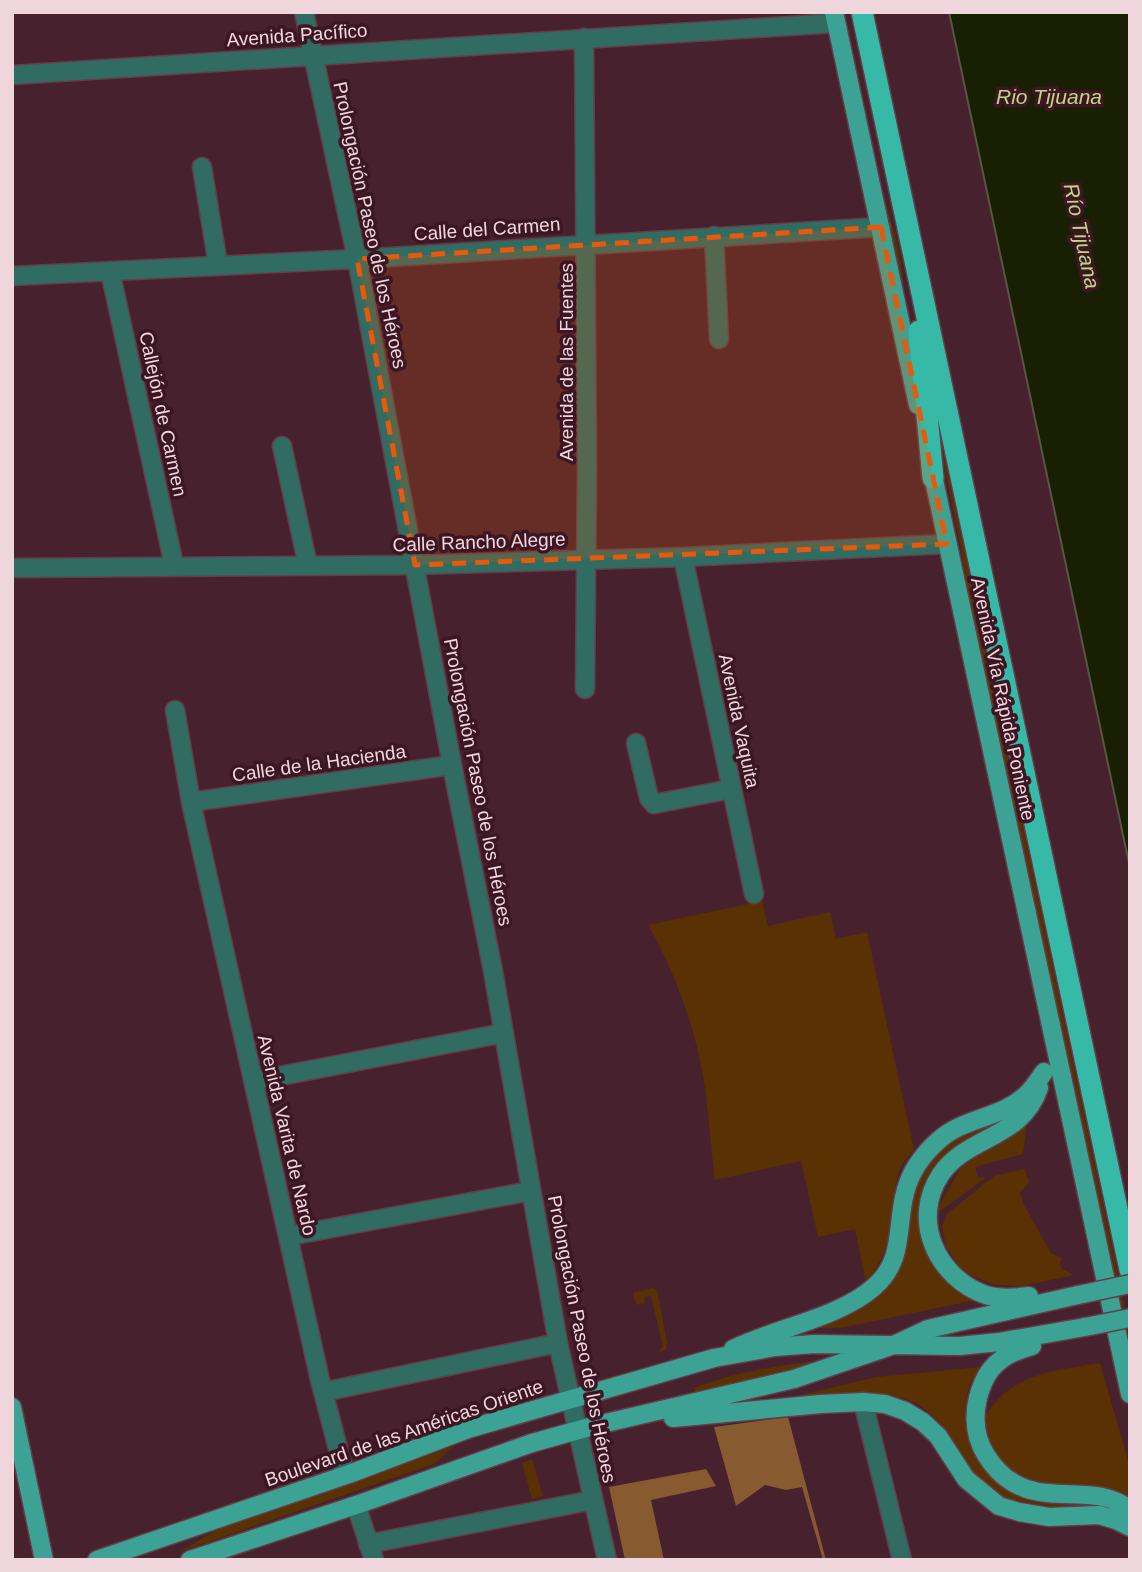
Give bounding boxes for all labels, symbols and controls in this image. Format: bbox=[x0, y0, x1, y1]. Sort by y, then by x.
street label: Avenida Pacífico bbox=[226, 20, 368, 50]
street label: Prolongación Paseo de los Héroes bbox=[329, 80, 411, 370]
water label: Rio Tijuana bbox=[996, 85, 1102, 108]
water label: Río Tijuana bbox=[1060, 181, 1104, 291]
street label: Calle del Carmen bbox=[413, 213, 561, 245]
street label: Avenida de las Fuentes bbox=[556, 263, 577, 461]
street label: Callejón de Carmen bbox=[135, 330, 191, 498]
street label: Calle Rancho Alegre bbox=[392, 528, 566, 556]
street label: Avenida Vía Rápida Poniente bbox=[967, 576, 1039, 822]
street label: Prolongación Paseo de los Héroes bbox=[440, 636, 516, 928]
street label: Avenida Vaquita bbox=[715, 652, 764, 790]
street label: Calle de la Hacienda bbox=[231, 740, 408, 786]
street label: Avenida Varita de Nardo bbox=[254, 1033, 320, 1237]
street label: Prolongación Paseo de los Héroes bbox=[544, 1193, 620, 1485]
street label: Boulevard de las Américas Oriente bbox=[262, 1375, 546, 1491]

